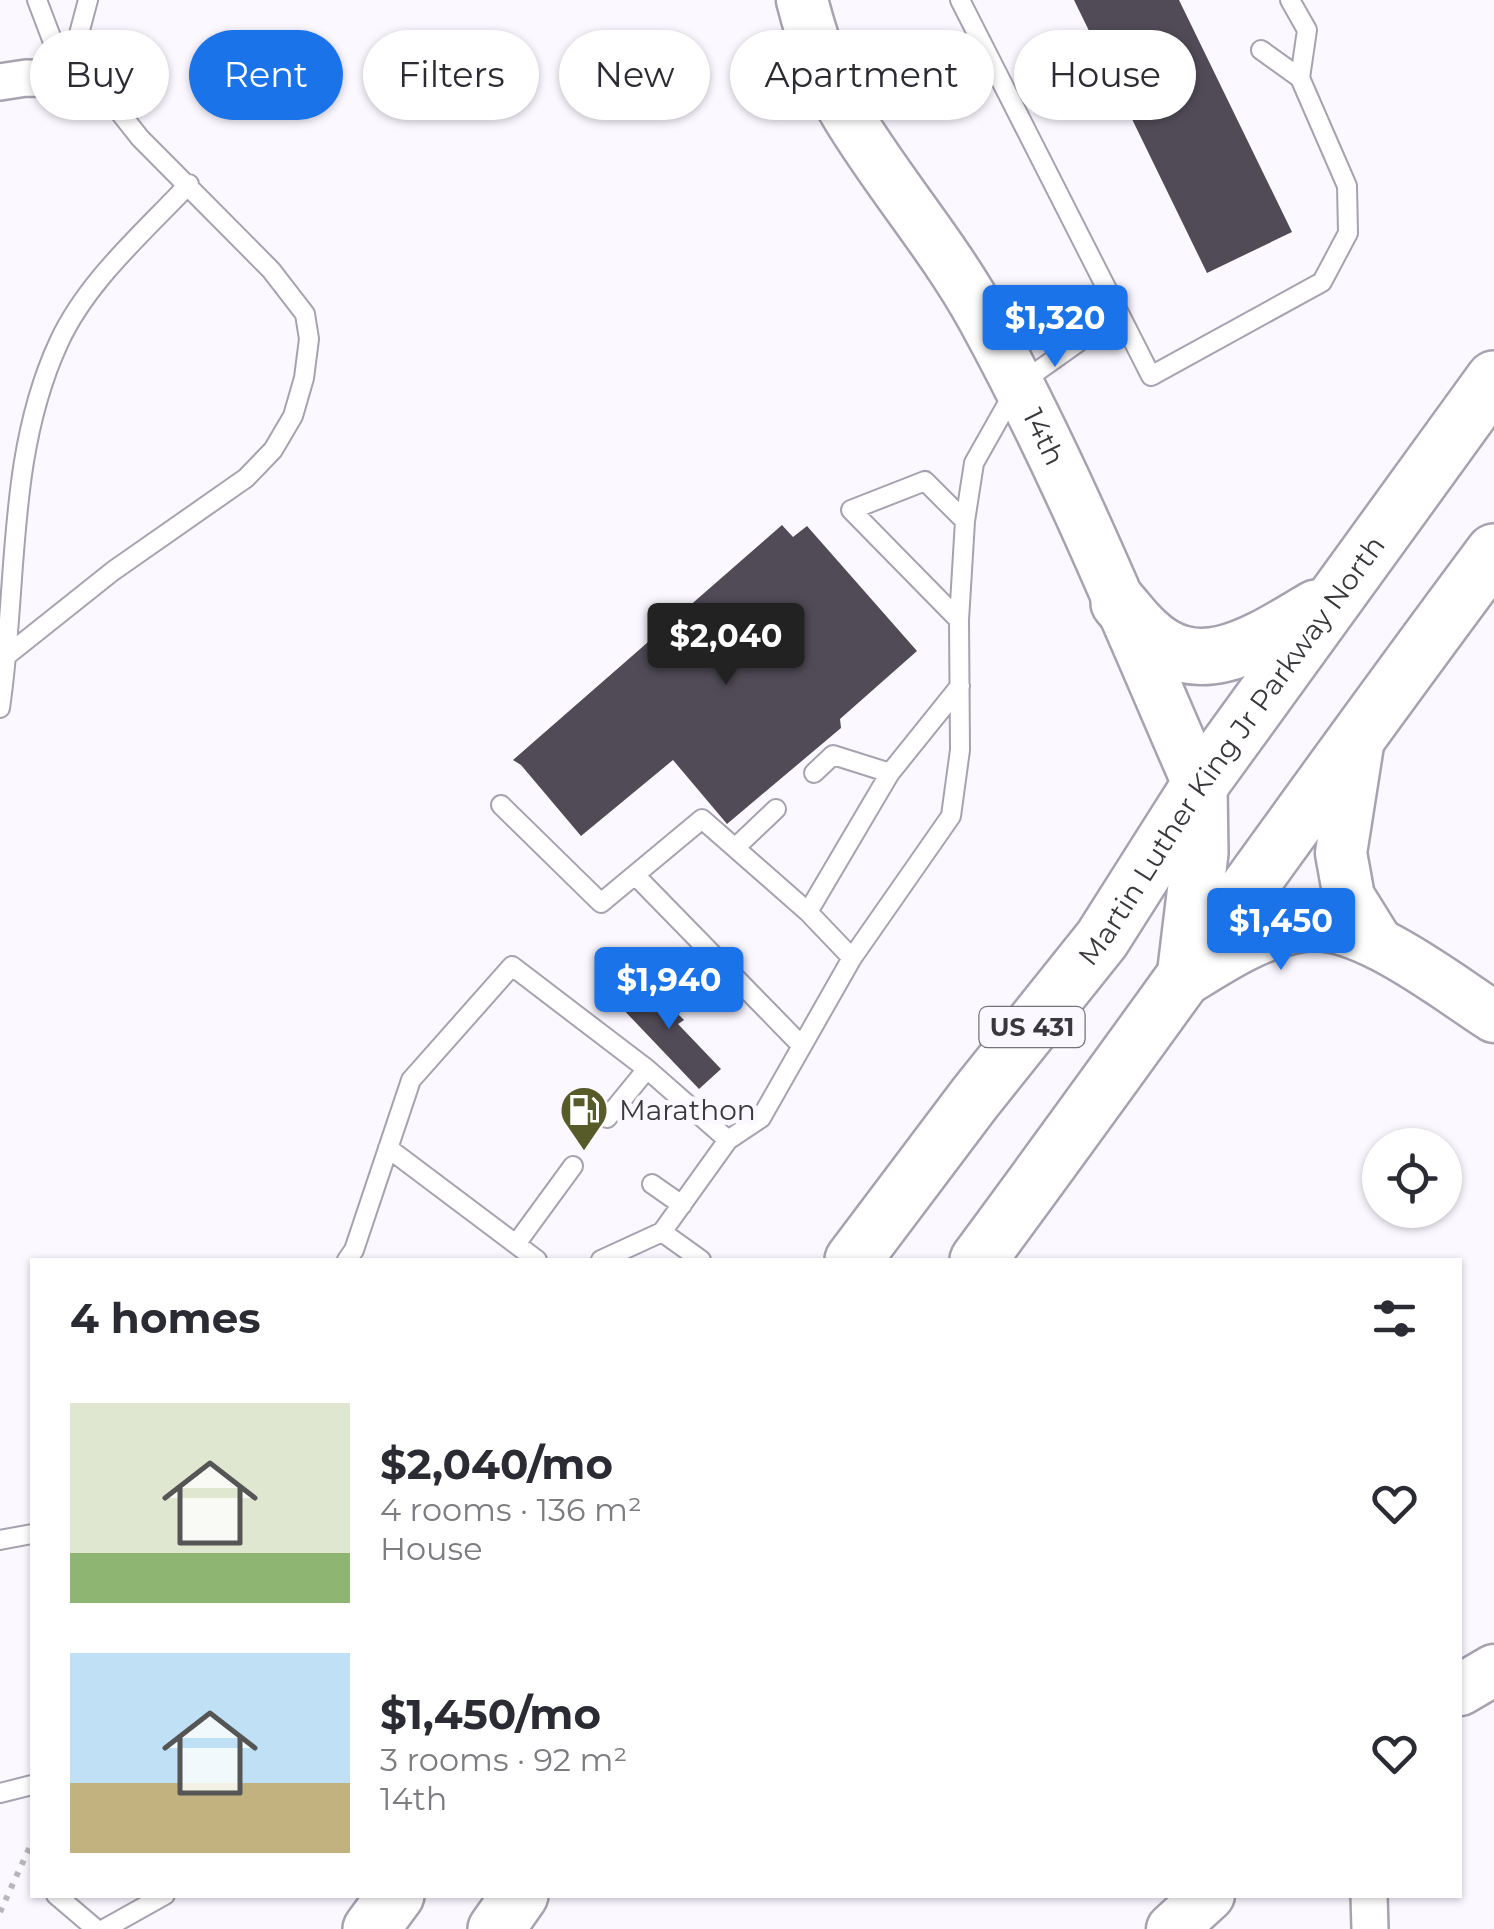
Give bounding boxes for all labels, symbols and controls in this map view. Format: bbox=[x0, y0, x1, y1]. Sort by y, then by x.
chip: Buy bbox=[30, 30, 169, 120]
chip: Rent bbox=[189, 30, 343, 120]
chip: Filters bbox=[363, 30, 539, 120]
chip: New bbox=[559, 30, 710, 120]
chip: Apartment bbox=[730, 30, 994, 120]
chip: House bbox=[1014, 30, 1196, 120]
pin: $1,320 bbox=[974, 285, 1136, 370]
text: $1,320 bbox=[1005, 298, 1105, 337]
street label: 14th bbox=[1016, 403, 1072, 471]
street label: Martin Luther King Jr Parkway North bbox=[1071, 529, 1392, 972]
pin: $2,040 bbox=[645, 603, 807, 688]
text: $2,040 bbox=[669, 616, 783, 655]
pin: $1,450 bbox=[1200, 888, 1362, 973]
text: $1,450 bbox=[1229, 901, 1333, 940]
pin: $1,940 bbox=[588, 947, 750, 1032]
text: $1,940 bbox=[616, 960, 722, 999]
road number: US 431 bbox=[980, 1007, 1084, 1047]
fuel station icon: Marathon bbox=[558, 1084, 610, 1152]
place label: Marathon bbox=[619, 1093, 756, 1127]
map controls bbox=[1362, 1128, 1462, 1228]
button: locate bbox=[1362, 1128, 1462, 1228]
icon: filters bbox=[1367, 1291, 1422, 1346]
text: 4 homes bbox=[70, 1292, 261, 1344]
text: $2,040/mo bbox=[380, 1438, 613, 1490]
icon: home bbox=[150, 1443, 270, 1563]
icon: heart bbox=[1367, 1476, 1422, 1531]
text: 4 rooms · 136 m² bbox=[380, 1490, 642, 1529]
text: House bbox=[380, 1529, 483, 1568]
text: $1,450/mo bbox=[380, 1688, 601, 1740]
icon: home bbox=[150, 1693, 270, 1813]
icon: heart bbox=[1367, 1726, 1422, 1781]
text: 3 rooms · 92 m² bbox=[380, 1740, 627, 1779]
text: 14th bbox=[380, 1779, 447, 1818]

